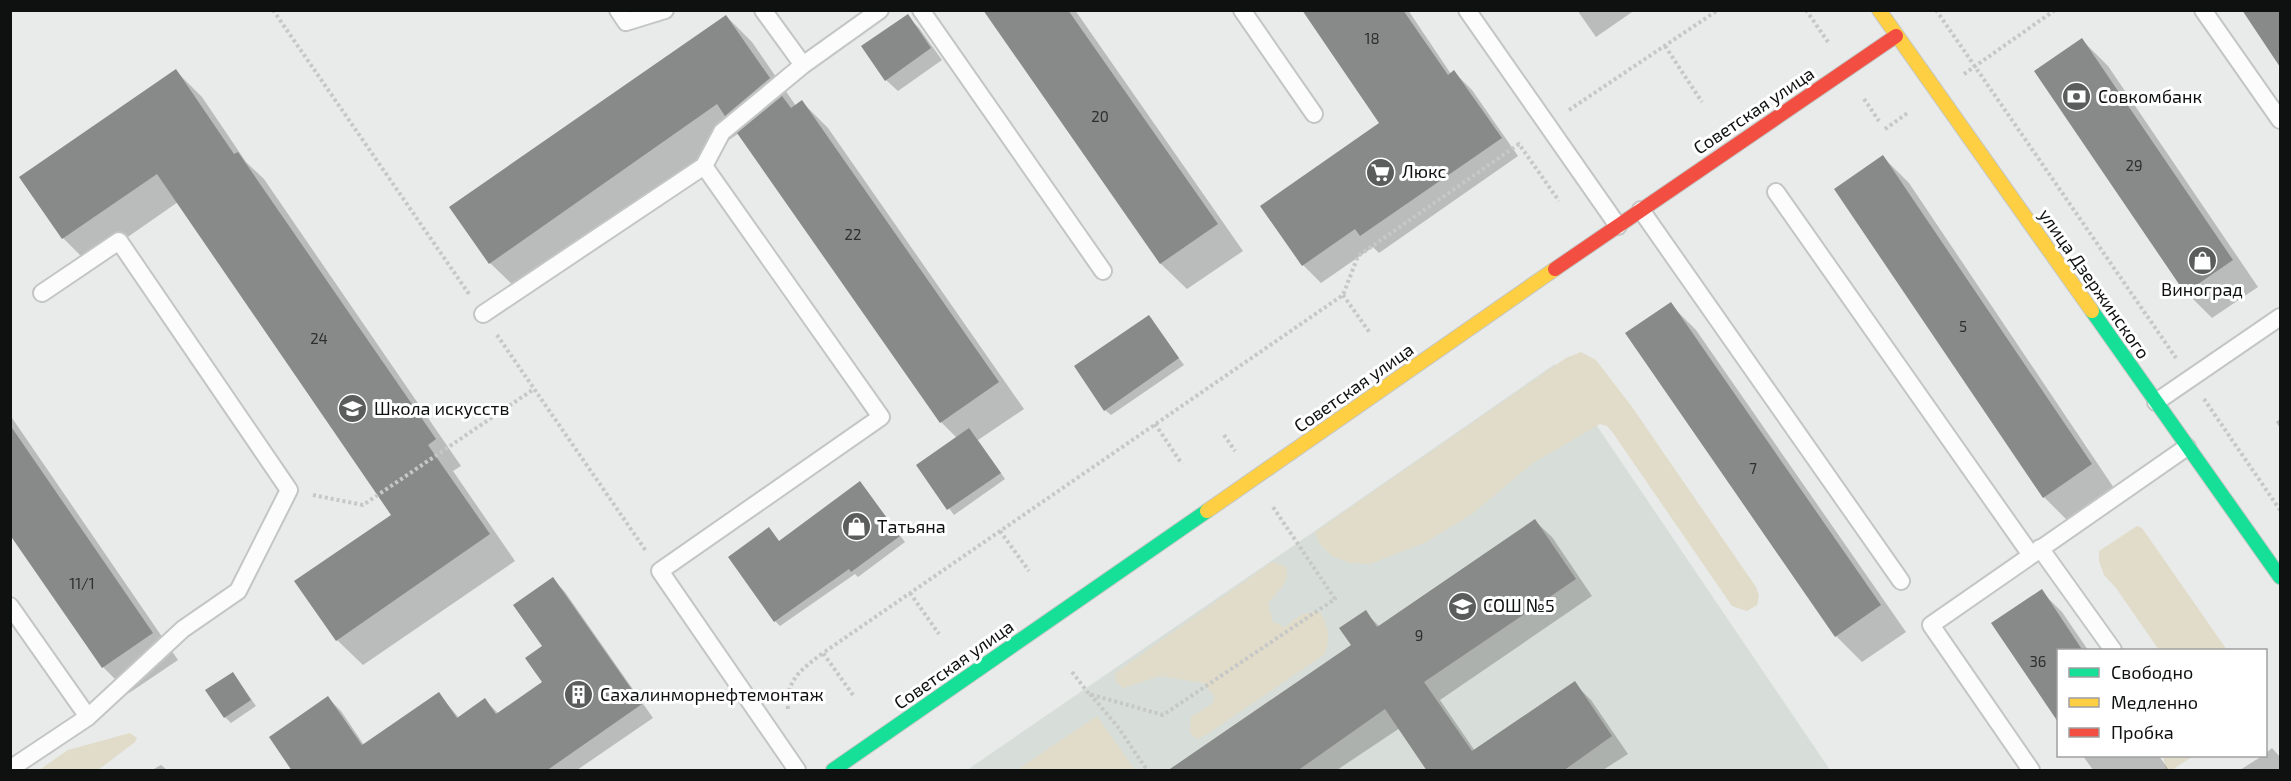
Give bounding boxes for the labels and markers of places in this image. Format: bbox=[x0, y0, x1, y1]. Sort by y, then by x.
bank icon: Совкомбанк bbox=[2061, 81, 2093, 113]
place label: Совкомбанк bbox=[2098, 85, 2202, 107]
supermarket icon: Люкс bbox=[1365, 156, 1397, 188]
place label: Люкс bbox=[1402, 160, 1447, 182]
shop icon: Виноград bbox=[2186, 245, 2218, 277]
place label: Виноград bbox=[2161, 278, 2243, 300]
school or university icon: Школа искусств bbox=[337, 393, 369, 425]
place label: Школа искусств bbox=[374, 397, 509, 419]
shop icon: Татьяна bbox=[840, 511, 872, 543]
place label: Татьяна bbox=[877, 515, 946, 537]
school or university icon: СОШ №5 bbox=[1446, 590, 1478, 622]
place label: СОШ №5 bbox=[1483, 594, 1555, 616]
building icon: Сахалинморнефтемонтаж bbox=[563, 679, 595, 711]
place label: Сахалинморнефтемонтаж bbox=[600, 683, 824, 705]

